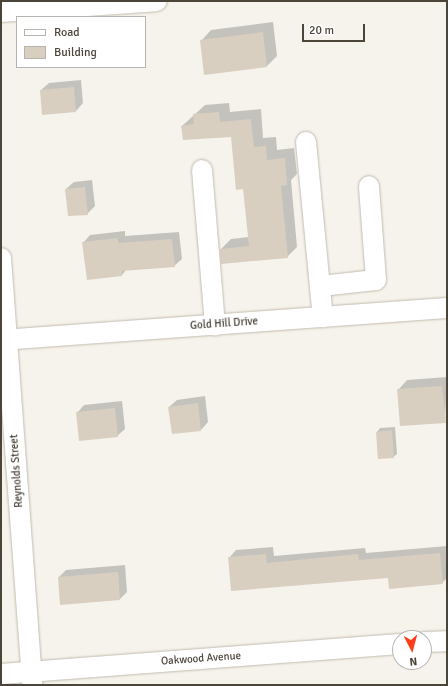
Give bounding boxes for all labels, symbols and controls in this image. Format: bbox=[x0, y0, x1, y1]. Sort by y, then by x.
legend bbox=[16, 16, 146, 68]
scale bar bbox=[304, 16, 367, 42]
text: 20 m bbox=[309, 23, 334, 38]
text: Road bbox=[54, 25, 80, 40]
text: Building bbox=[54, 45, 97, 60]
street label: Gold Hill Drive bbox=[190, 315, 258, 333]
street label: Reynolds Street bbox=[8, 434, 26, 508]
north arrow bbox=[392, 630, 432, 670]
street label: Oakwood Avenue bbox=[161, 650, 241, 668]
text: N bbox=[409, 655, 418, 668]

